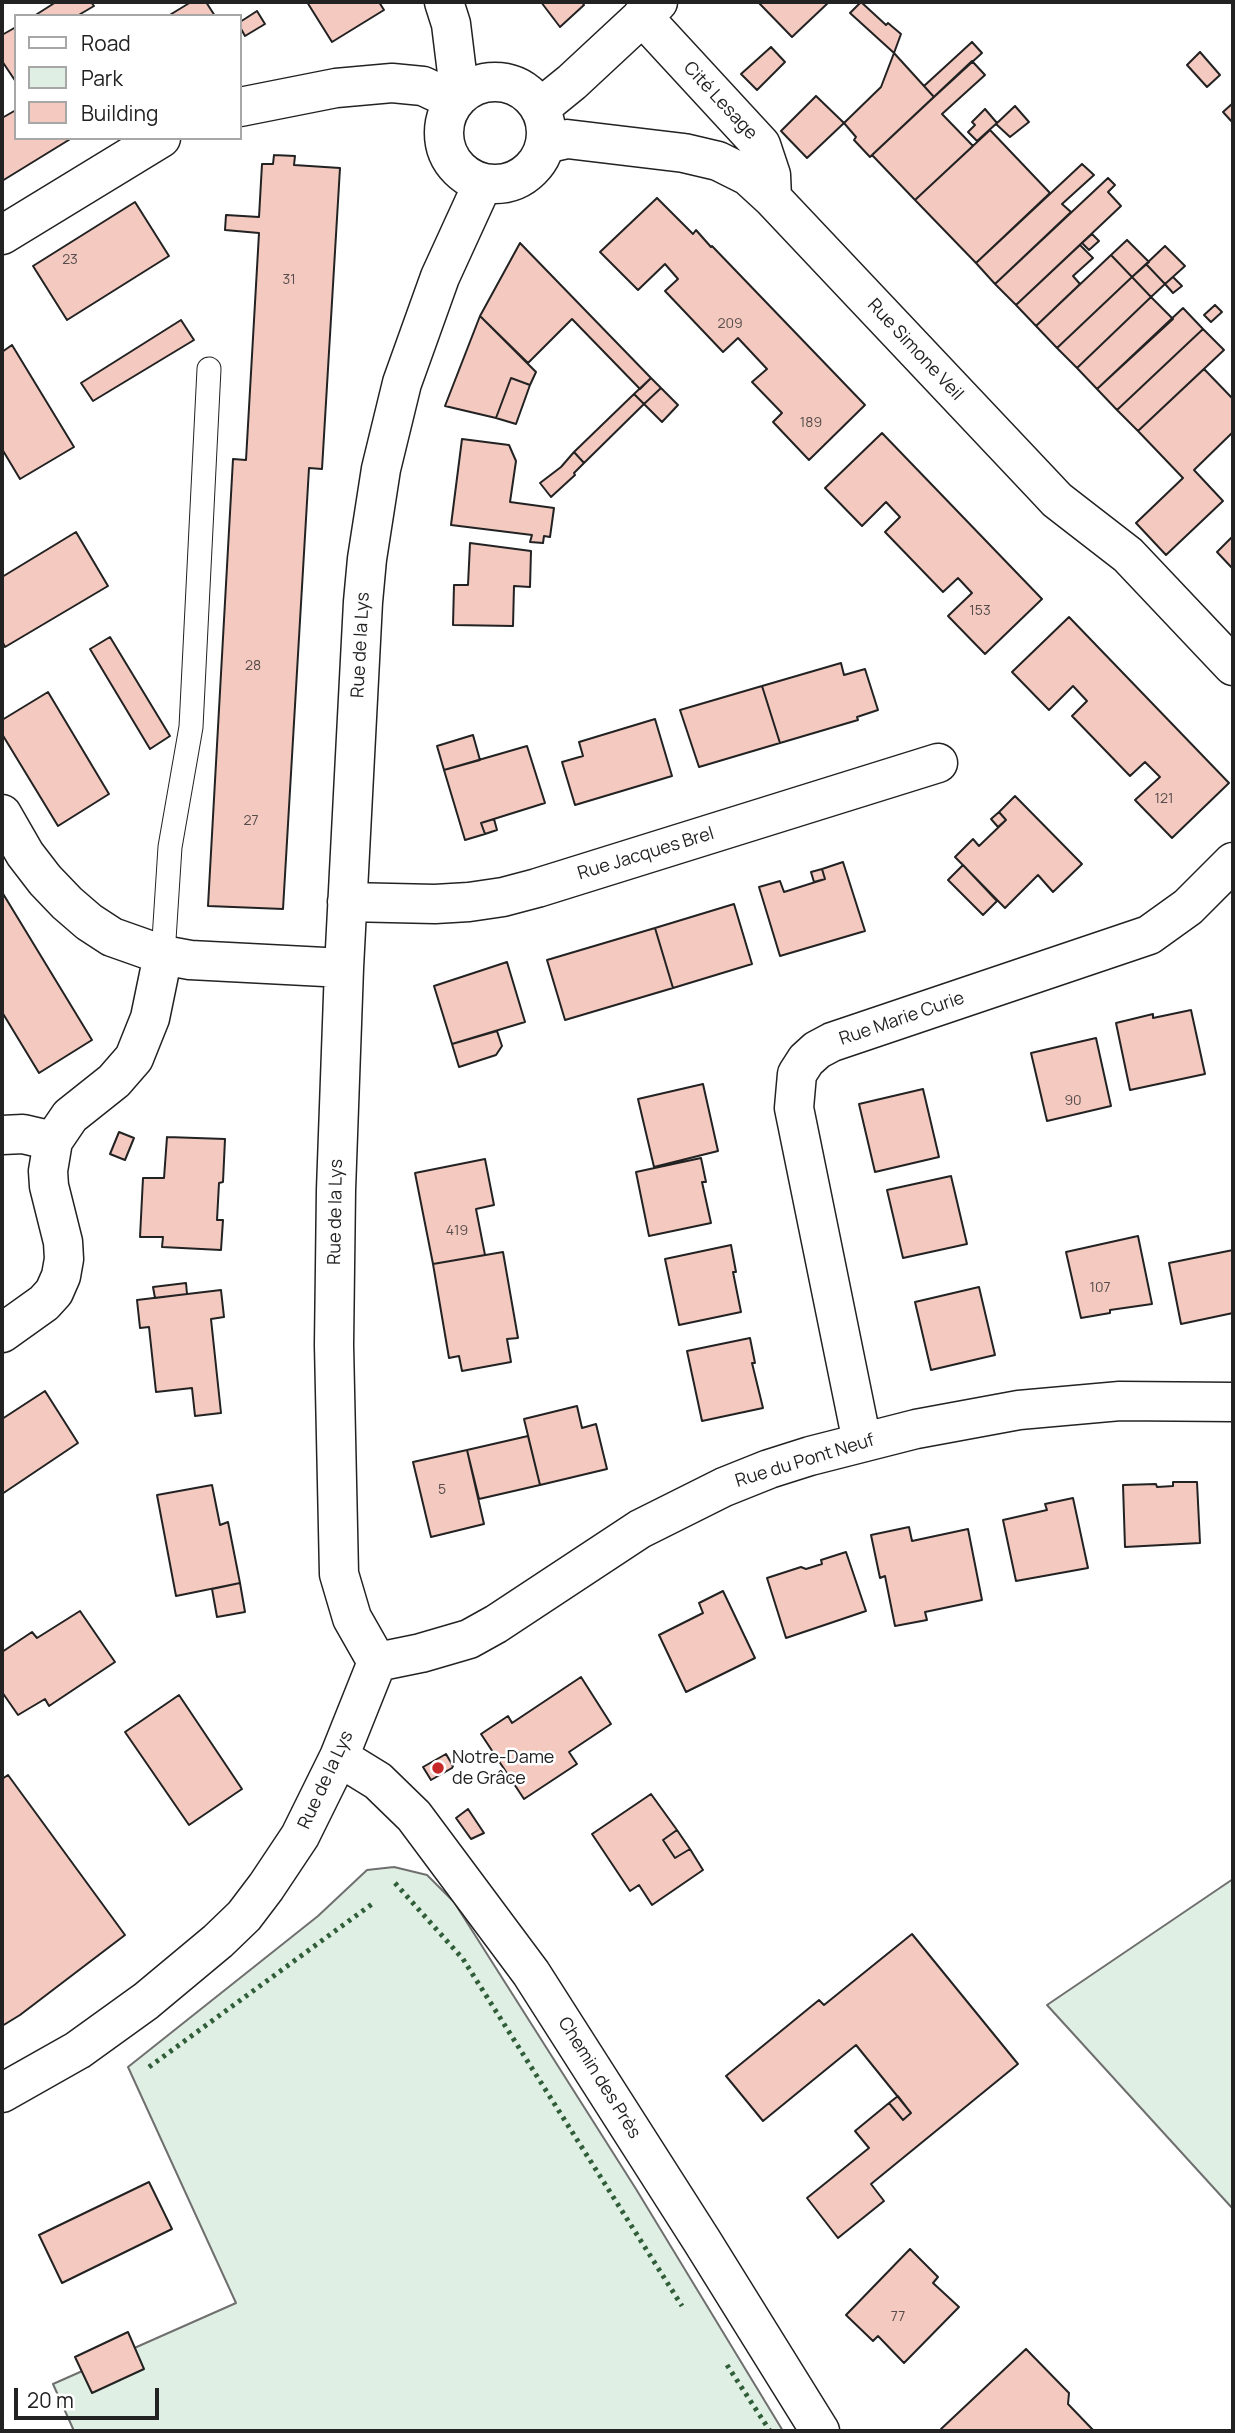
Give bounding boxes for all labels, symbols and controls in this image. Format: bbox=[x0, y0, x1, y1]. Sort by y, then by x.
legend bbox=[14, 14, 242, 140]
text: Road bbox=[81, 29, 131, 57]
street label: Cité Lesage bbox=[678, 58, 762, 144]
text: Park bbox=[81, 64, 123, 92]
text: Building bbox=[81, 99, 158, 127]
house number: 23 bbox=[62, 252, 78, 268]
house number: 31 bbox=[282, 272, 296, 288]
street label: Rue Simone Veil bbox=[863, 295, 967, 405]
house number: 209 bbox=[717, 316, 743, 332]
house number: 189 bbox=[800, 415, 822, 431]
street label: Rue de la Lys bbox=[347, 592, 375, 698]
house number: 153 bbox=[969, 603, 991, 619]
house number: 28 bbox=[245, 658, 261, 674]
house number: 121 bbox=[1155, 791, 1173, 807]
house number: 27 bbox=[243, 813, 259, 829]
street label: Rue Jacques Brel bbox=[575, 823, 717, 885]
street label: Rue Marie Curie bbox=[837, 987, 967, 1051]
house number: 90 bbox=[1064, 1093, 1082, 1109]
street label: Rue de la Lys bbox=[324, 1159, 348, 1265]
house number: 419 bbox=[446, 1223, 468, 1239]
house number: 107 bbox=[1089, 1280, 1111, 1296]
street label: Rue du Pont Neuf bbox=[733, 1430, 877, 1492]
house number: 5 bbox=[438, 1482, 446, 1498]
street label: Rue de la Lys bbox=[294, 1727, 358, 1833]
place label: Notre-Dame de Grâce bbox=[452, 1747, 554, 1790]
marker: Notre-Dame de Grâce bbox=[430, 1760, 446, 1776]
street label: Chemin des Près bbox=[553, 2013, 645, 2143]
house number: 77 bbox=[891, 2309, 905, 2325]
scale bar bbox=[18, 2374, 163, 2418]
text: 20 m bbox=[27, 2386, 74, 2414]

